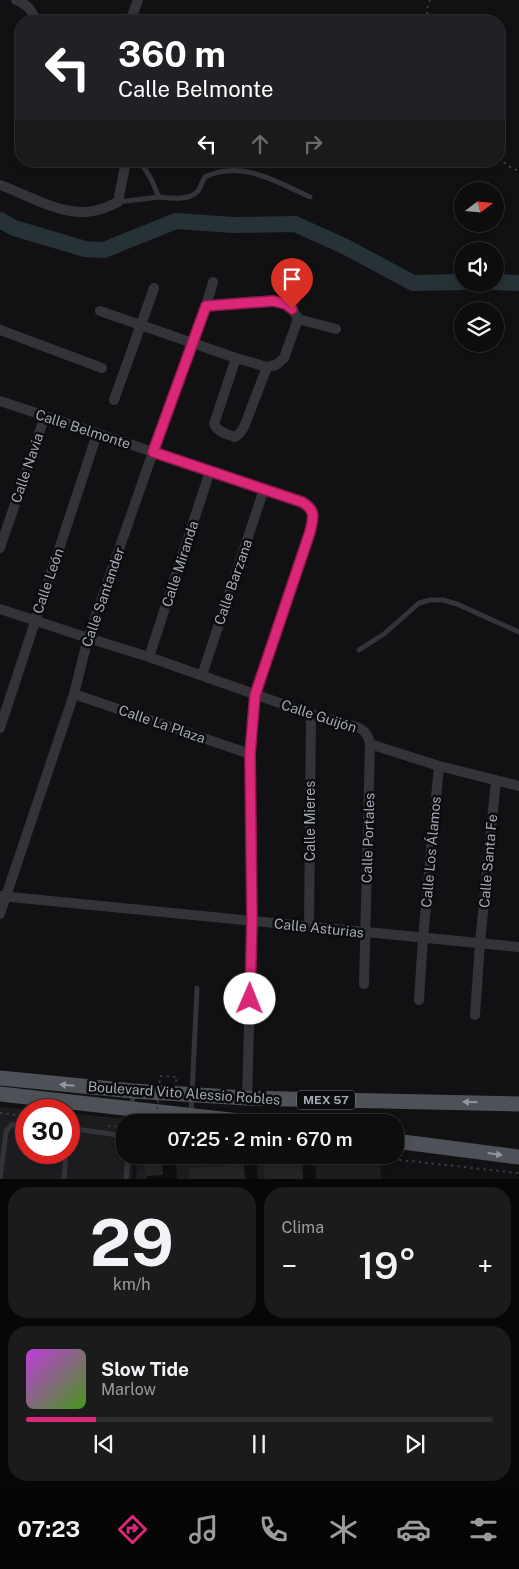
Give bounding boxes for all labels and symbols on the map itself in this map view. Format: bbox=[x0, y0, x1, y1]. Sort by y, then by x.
north arrow bbox=[454, 182, 504, 232]
pin bbox=[271, 258, 313, 309]
street label: Calle Belmonte bbox=[33, 406, 133, 452]
street label: Calle Navia bbox=[8, 431, 46, 505]
street label: Calle Miranda bbox=[159, 519, 201, 609]
street label: Calle Barzana bbox=[211, 537, 255, 627]
street label: Calle Santander bbox=[78, 545, 128, 649]
street label: Calle León bbox=[29, 546, 67, 616]
street label: Calle Guijón bbox=[279, 696, 359, 736]
street label: Calle La Plaza bbox=[116, 702, 208, 746]
street label: Calle Mieres bbox=[302, 781, 318, 861]
street label: Calle Portales bbox=[358, 793, 378, 883]
street label: Calle Los Álamos bbox=[417, 796, 444, 908]
street label: Calle Santa Fe bbox=[476, 813, 500, 908]
street label: Calle Asturias bbox=[273, 915, 365, 941]
position arrow bbox=[223, 972, 275, 1024]
street label: Boulevard Vito Alessio Robles bbox=[87, 1078, 281, 1108]
one-way arrow bbox=[59, 1081, 75, 1089]
road number: MEX 57 bbox=[297, 1090, 355, 1110]
one-way arrow bbox=[462, 1098, 478, 1106]
speed limit sign: 30 bbox=[15, 1099, 80, 1164]
one-way arrow bbox=[488, 1150, 504, 1158]

